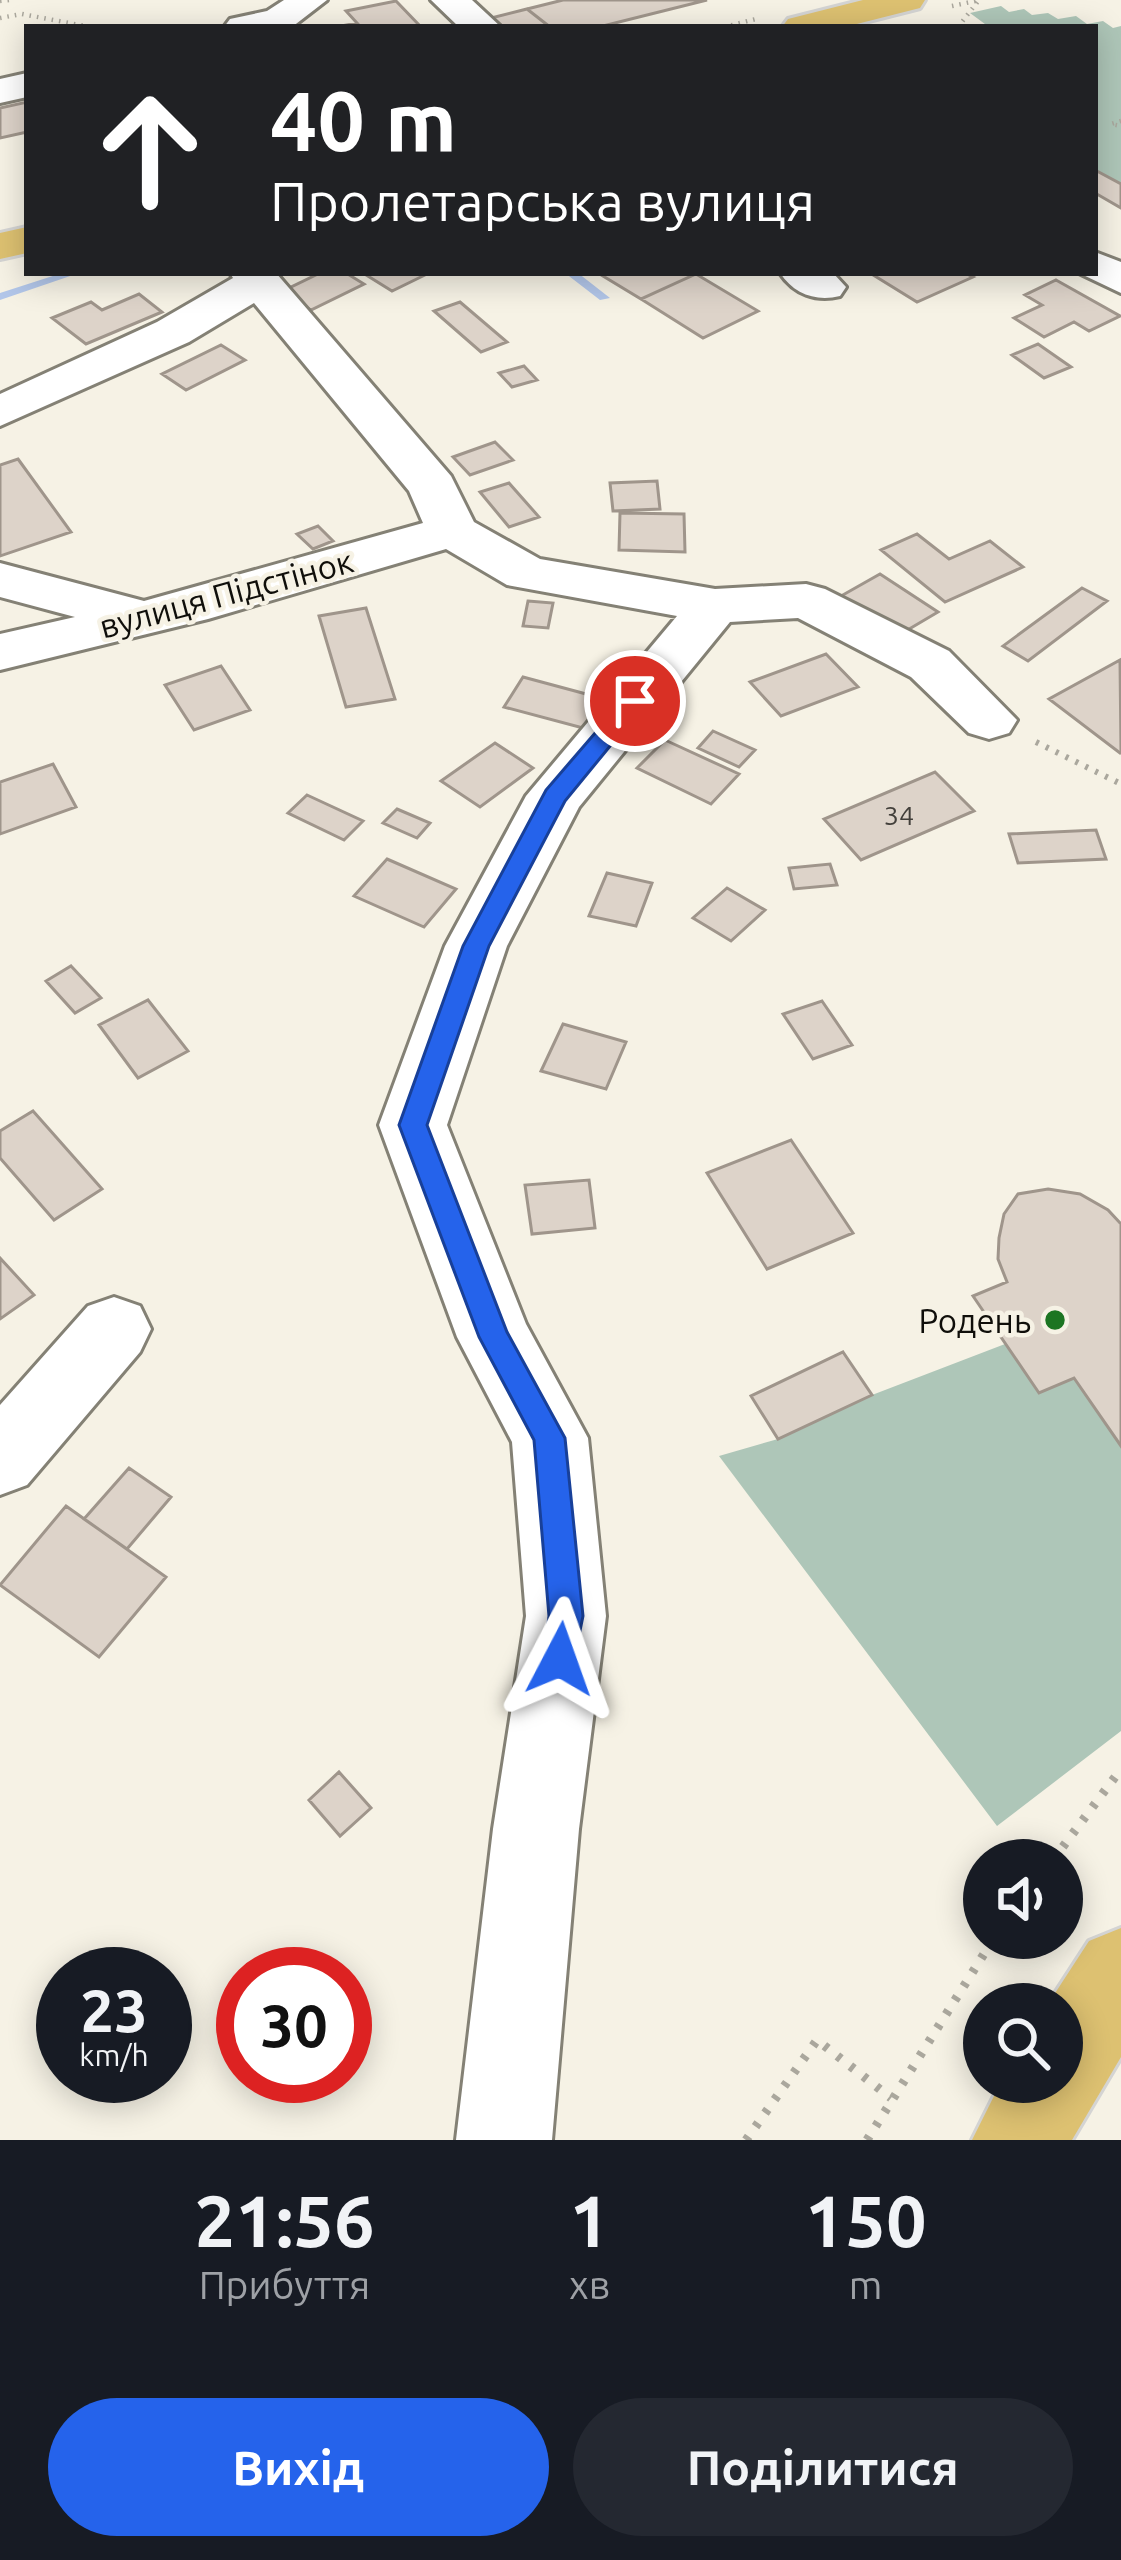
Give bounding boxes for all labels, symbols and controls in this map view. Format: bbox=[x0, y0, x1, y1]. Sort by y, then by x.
icon: ahead bbox=[72, 72, 228, 228]
text: 40 m bbox=[270, 73, 457, 167]
text: Пролетарська вулиця bbox=[270, 171, 815, 231]
street label: вулиця Підстінок bbox=[95, 541, 357, 645]
pin bbox=[584, 650, 686, 752]
icon: arrive bbox=[602, 668, 668, 734]
house number: 34 bbox=[884, 800, 914, 830]
place label: Родень bbox=[918, 1302, 1031, 1339]
marker: Родень bbox=[1042, 1307, 1068, 1333]
position arrow bbox=[497, 1596, 623, 1722]
map controls bbox=[963, 1839, 1083, 2103]
button: sound bbox=[963, 1839, 1083, 1959]
speed limit sign: 30 bbox=[216, 1947, 372, 2103]
text: 23 bbox=[80, 1976, 148, 2043]
button: search bbox=[963, 1983, 1083, 2103]
text: km/h bbox=[79, 2038, 149, 2072]
text: 21:56 bbox=[194, 2180, 375, 2261]
text: 1 bbox=[569, 2180, 610, 2261]
text: 150 bbox=[805, 2180, 927, 2261]
text: Прибуття bbox=[199, 2263, 370, 2306]
text: хв bbox=[569, 2263, 610, 2306]
text: m bbox=[849, 2263, 882, 2306]
button: Вихід bbox=[48, 2398, 549, 2536]
button: Поділитися bbox=[573, 2398, 1073, 2536]

